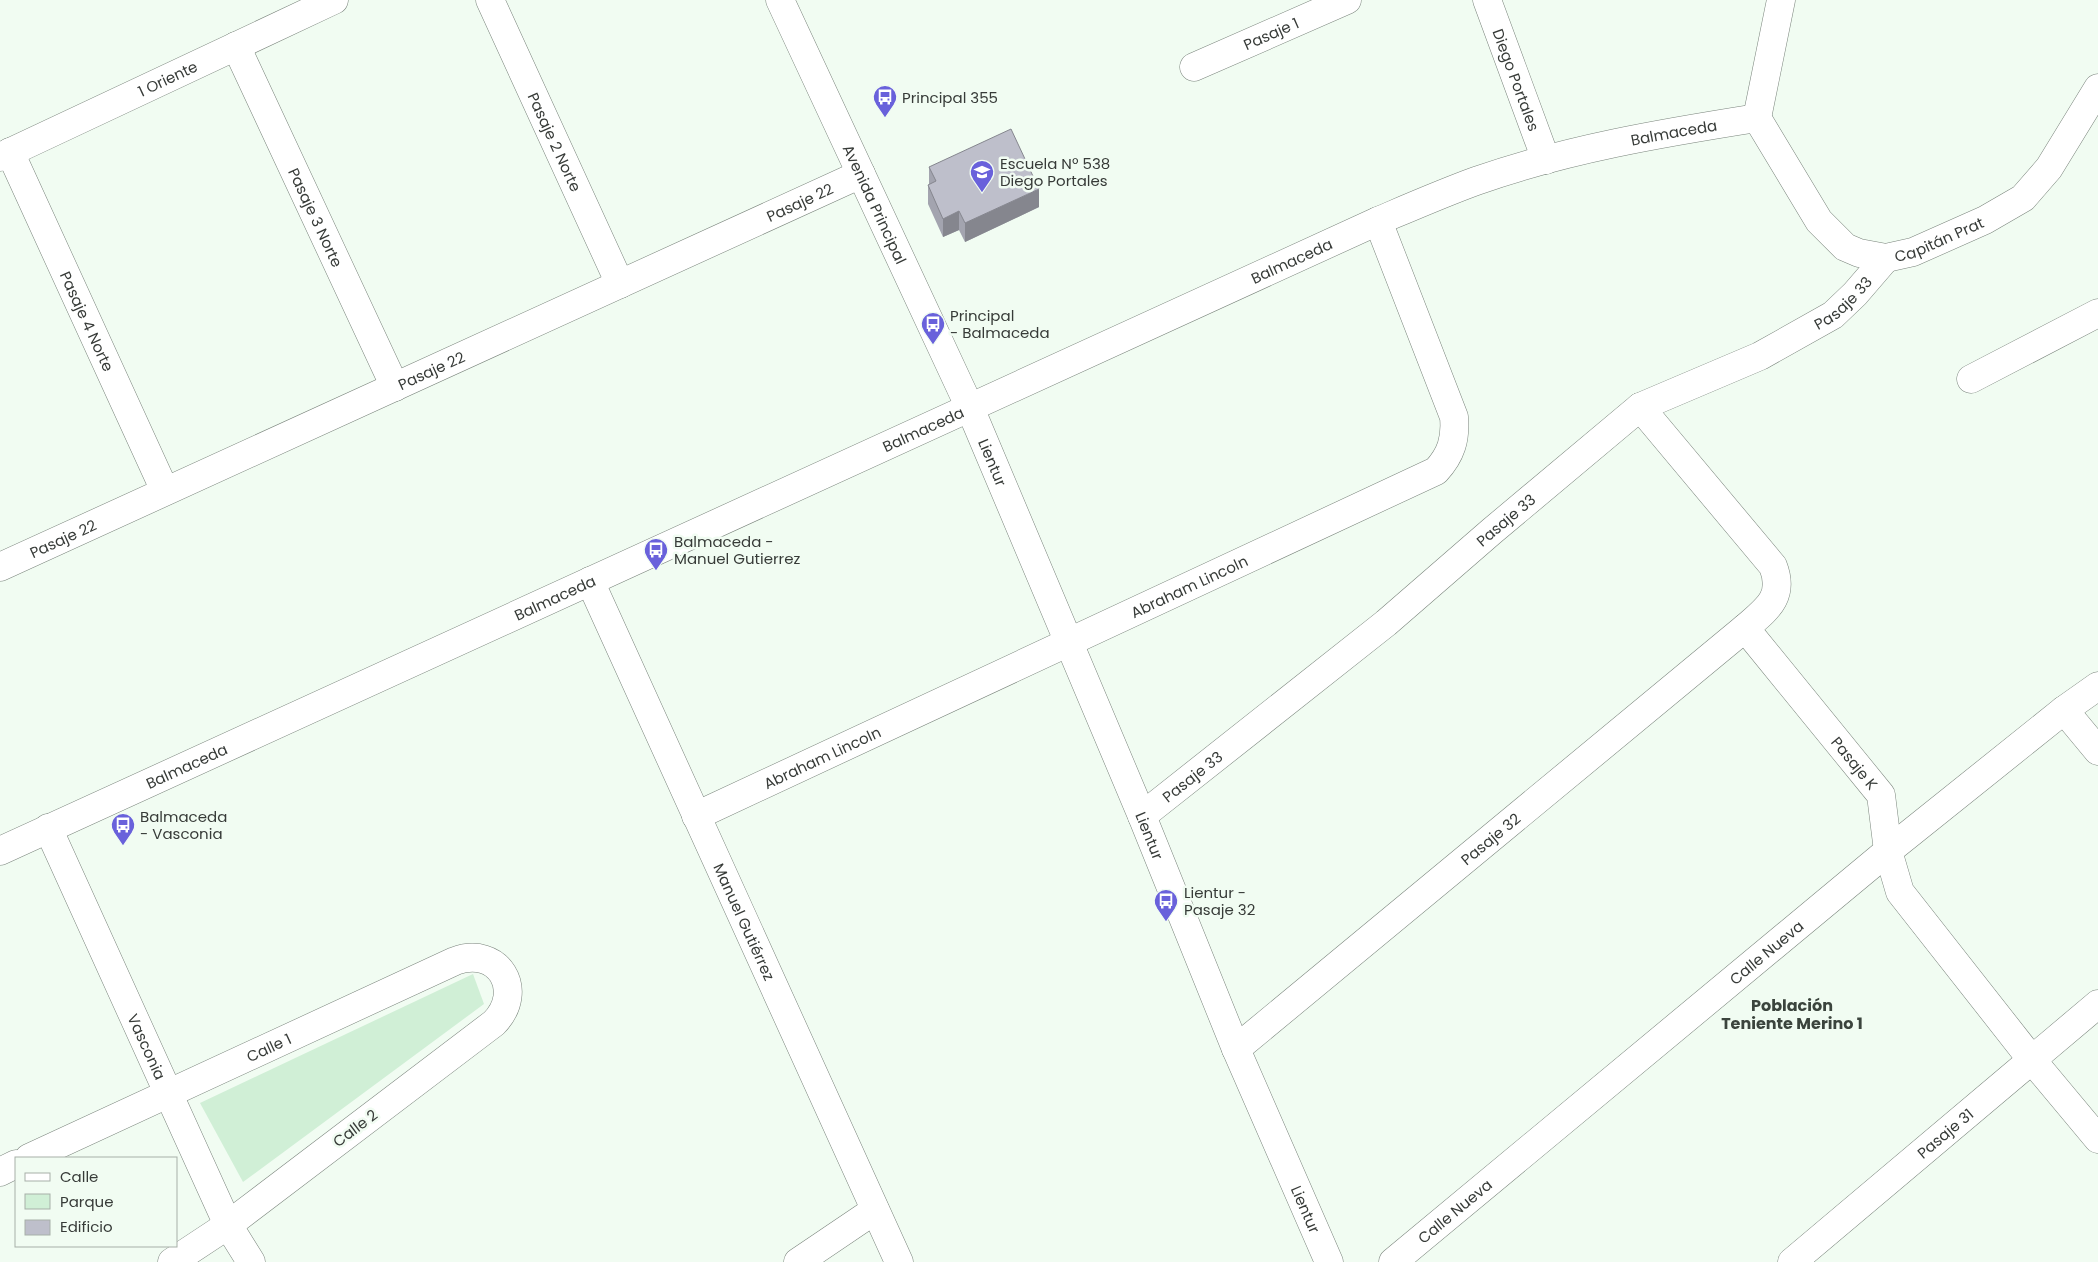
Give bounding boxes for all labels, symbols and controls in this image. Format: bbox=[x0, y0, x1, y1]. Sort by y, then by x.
street label: Pasaje 1 bbox=[1240, 12, 1302, 55]
street label: Diego Portales bbox=[1488, 26, 1545, 134]
street label: 1 Oriente bbox=[134, 55, 201, 101]
bus stop icon: Principal 355 bbox=[872, 84, 898, 118]
place label: Principal 355 bbox=[902, 87, 998, 108]
street label: Pasaje 2 Norte bbox=[523, 89, 587, 195]
street label: Balmaceda bbox=[1629, 114, 1718, 150]
street label: Avenida Principal bbox=[838, 141, 912, 267]
place label: Escuela Nº 538 Diego Portales bbox=[1000, 153, 1110, 191]
school or university icon: Escuela Nº 538 Diego Portales bbox=[969, 159, 995, 193]
street label: Pasaje 3 Norte bbox=[284, 164, 348, 270]
street label: Pasaje 22 bbox=[763, 178, 836, 226]
street label: Capitán Prat bbox=[1892, 212, 1987, 266]
street label: Balmaceda bbox=[1247, 233, 1336, 288]
street label: Pasaje 4 Norte bbox=[55, 268, 119, 375]
street label: Pasaje 33 bbox=[1810, 271, 1876, 334]
place label: Principal - Balmaceda bbox=[950, 305, 1050, 343]
bus stop icon: Principal - Balmaceda bbox=[920, 311, 946, 345]
street label: Pasaje 22 bbox=[394, 346, 468, 395]
street label: Balmaceda bbox=[879, 401, 967, 457]
street label: Lientur bbox=[974, 435, 1012, 490]
street label: Pasaje 33 bbox=[1471, 489, 1540, 551]
street label: Pasaje 22 bbox=[26, 514, 99, 563]
place label: Balmaceda - Manuel Gutierrez bbox=[674, 531, 800, 569]
bus stop icon: Balmaceda - Manuel Gutierrez bbox=[643, 537, 669, 571]
street label: Abraham Lincoln bbox=[1127, 550, 1251, 622]
street label: Balmaceda bbox=[511, 570, 599, 625]
street label: Abraham Lincoln bbox=[760, 721, 884, 794]
street label: Pasaje K bbox=[1827, 732, 1883, 794]
street label: Balmaceda bbox=[142, 738, 231, 793]
street label: Pasaje 33 bbox=[1158, 746, 1227, 807]
place label: Balmaceda - Vasconia bbox=[140, 806, 227, 844]
street label: Lientur bbox=[1131, 808, 1169, 863]
street label: Pasaje 32 bbox=[1456, 808, 1524, 870]
bus stop icon: Balmaceda - Vasconia bbox=[110, 812, 136, 846]
street label: Manuel Gutiérrez bbox=[709, 860, 780, 984]
place label: Lientur - Pasaje 32 bbox=[1184, 882, 1255, 920]
bus stop icon: Lientur - Pasaje 32 bbox=[1153, 888, 1179, 922]
street label: Calle Nueva bbox=[1725, 915, 1808, 989]
district label: Población Teniente Merino 1 bbox=[1721, 994, 1863, 1035]
street label: Vasconia bbox=[123, 1010, 171, 1083]
street label: Calle 1 bbox=[243, 1028, 294, 1067]
street label: Pasaje 31 bbox=[1912, 1103, 1977, 1163]
street label: Calle 2 bbox=[328, 1104, 382, 1152]
legend bbox=[15, 1157, 178, 1247]
text: Calle bbox=[60, 1166, 98, 1187]
street label: Calle Nueva bbox=[1413, 1174, 1496, 1248]
street label: Lientur bbox=[1286, 1182, 1326, 1237]
text: Parque bbox=[60, 1191, 113, 1212]
text: Edificio bbox=[60, 1216, 113, 1237]

